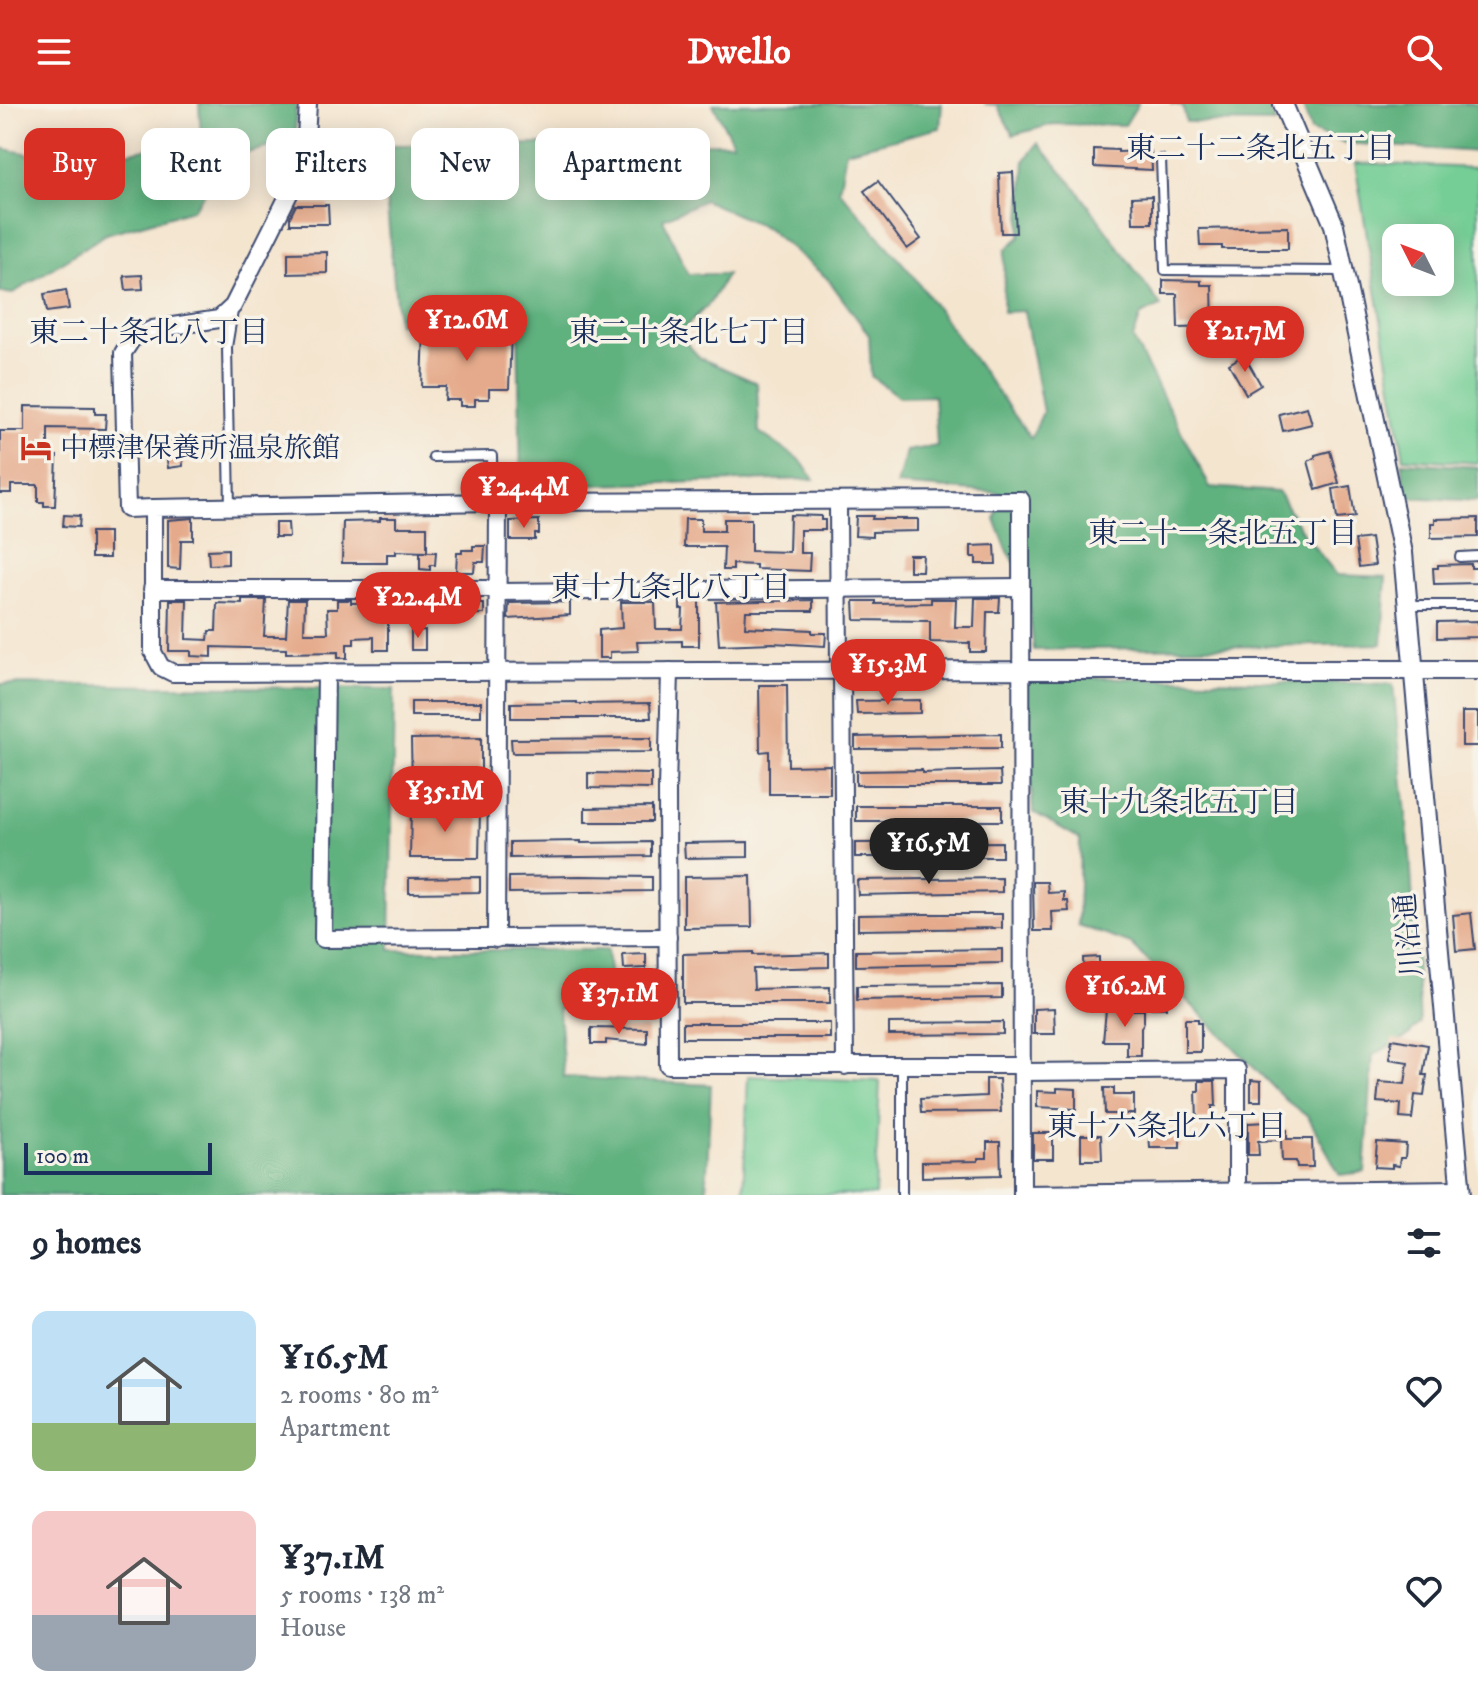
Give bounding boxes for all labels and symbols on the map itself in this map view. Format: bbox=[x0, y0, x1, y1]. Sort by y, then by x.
district label: 東二十二条北五丁目 bbox=[1126, 131, 1396, 168]
north arrow bbox=[1382, 224, 1454, 296]
pin: ¥12.6M bbox=[402, 295, 532, 363]
pin: ¥21.7M bbox=[1180, 306, 1310, 374]
district label: 東二十条北八丁目 bbox=[29, 315, 269, 352]
district label: 東二十条北七丁目 bbox=[569, 315, 809, 352]
hotel icon: 中標津保養所温泉旅館 bbox=[19, 431, 53, 465]
place label: 中標津保養所温泉旅館 bbox=[60, 431, 340, 466]
pin: ¥24.4M bbox=[459, 462, 589, 530]
district label: 東二十一条北五丁目 bbox=[1088, 516, 1358, 553]
district label: 東十九条北八丁目 bbox=[551, 570, 791, 607]
pin: ¥22.4M bbox=[353, 572, 483, 640]
pin: ¥15.3M bbox=[823, 639, 953, 707]
pin: ¥35.1M bbox=[380, 766, 510, 834]
district label: 東十九条北五丁目 bbox=[1059, 785, 1299, 822]
pin: ¥16.5M bbox=[864, 818, 994, 886]
street label: 川沿通 bbox=[1388, 892, 1430, 978]
pin: ¥16.2M bbox=[1060, 961, 1190, 1029]
pin: ¥37.1M bbox=[554, 968, 684, 1036]
district label: 東十六条北六丁目 bbox=[1047, 1109, 1287, 1146]
scale bar bbox=[24, 1139, 212, 1175]

